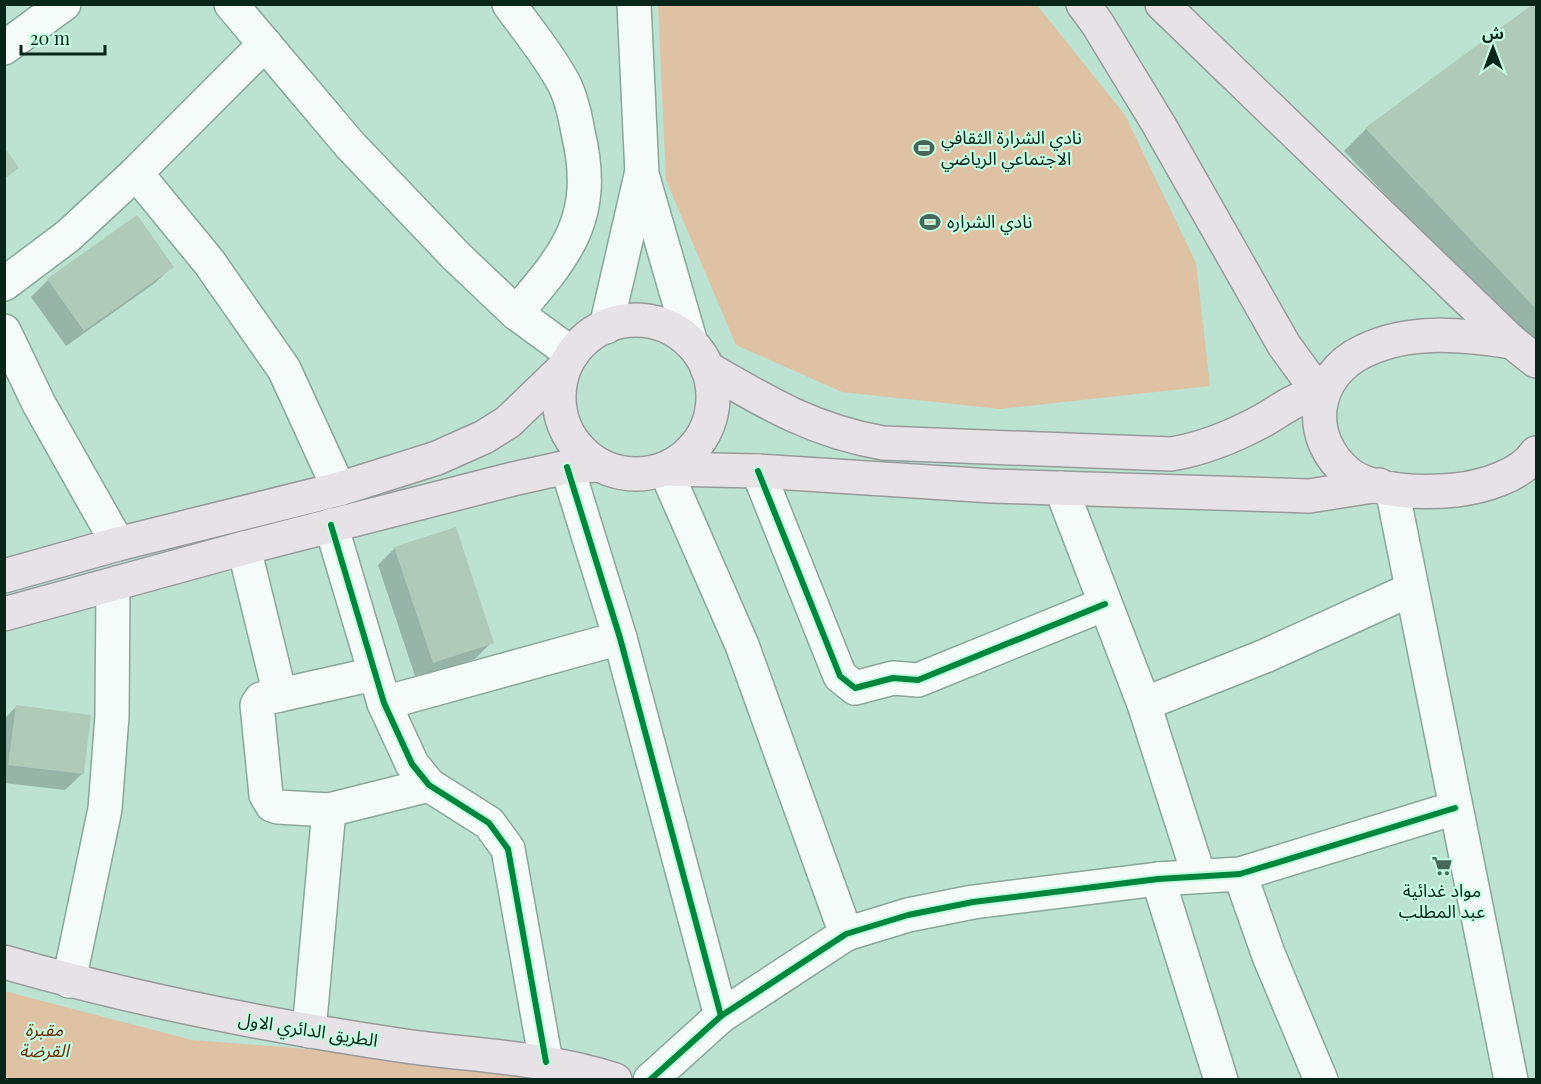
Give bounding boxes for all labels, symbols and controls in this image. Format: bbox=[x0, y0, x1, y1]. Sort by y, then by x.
scale bar bbox=[21, 18, 105, 56]
north arrow bbox=[1463, 18, 1523, 78]
text: ش bbox=[1482, 22, 1504, 43]
text: 20 m bbox=[30, 26, 70, 50]
place label: نادي الشرارة الثقافي الاجتماعي الرياضي bbox=[941, 125, 1082, 172]
sports icon: نادي الشرارة الثقافي الاجتماعي الرياضي bbox=[912, 136, 936, 160]
place label: نادي الشراره bbox=[947, 209, 1032, 235]
sports icon: نادي الشراره bbox=[918, 210, 942, 234]
supermarket icon: مواد غدائية عبد المطلب bbox=[1430, 854, 1454, 878]
place label: مواد غدائية عبد المطلب bbox=[1399, 878, 1485, 923]
street label: الطريق الدائري الاول bbox=[236, 1006, 380, 1054]
park label: مقبرة القرضة bbox=[19, 1017, 70, 1062]

